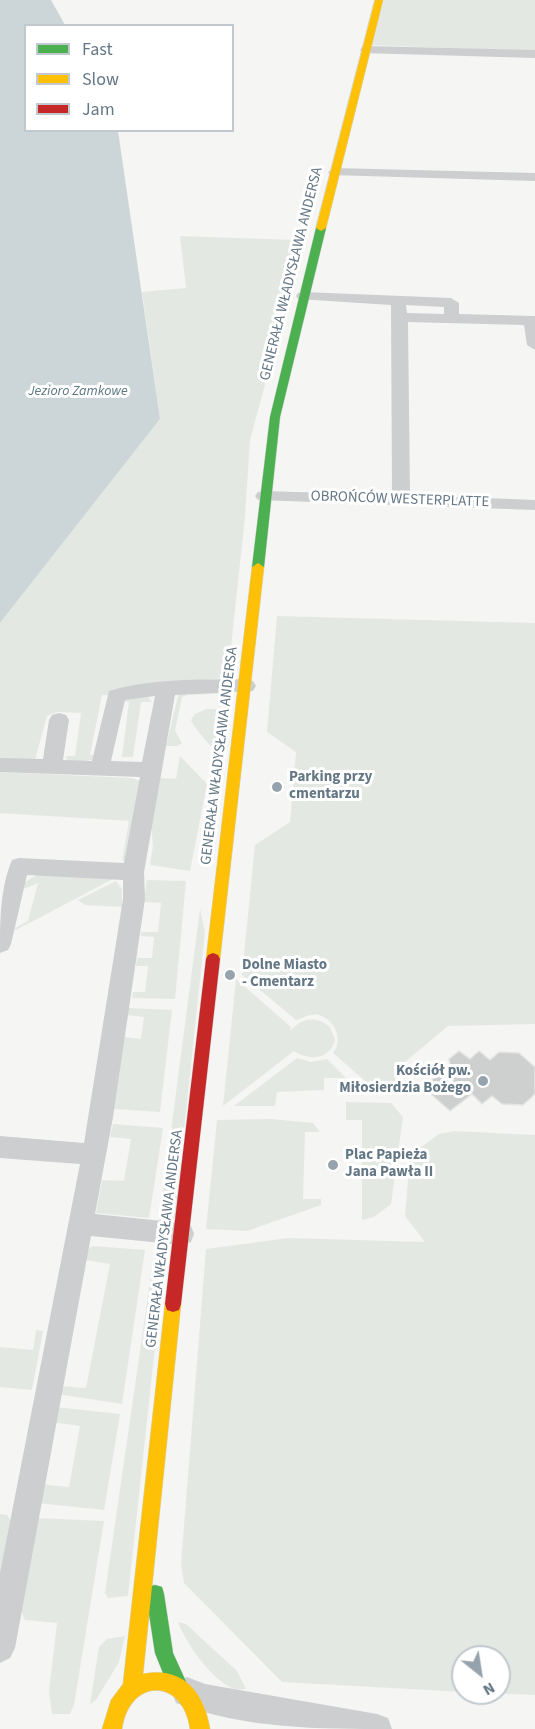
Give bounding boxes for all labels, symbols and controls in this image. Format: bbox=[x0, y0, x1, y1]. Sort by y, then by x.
legend bbox=[24, 24, 234, 132]
text: Fast bbox=[82, 37, 113, 62]
text: Slow bbox=[82, 67, 119, 92]
text: Jam bbox=[82, 97, 115, 122]
street label: GENERAŁA WŁADYSŁAWA ANDERSA bbox=[257, 165, 327, 383]
water label: Jezioro Zamkowe bbox=[28, 384, 128, 400]
street label: OBROŃCÓW WESTERPLATTE bbox=[310, 488, 490, 512]
street label: GENERAŁA WŁADYSŁAWA ANDERSA bbox=[198, 646, 242, 866]
place label: Parking przy cmentarzu bbox=[289, 769, 372, 804]
marker: Parking przy cmentarzu bbox=[270, 780, 284, 794]
place label: Dolne Miasto - Cmentarz bbox=[242, 957, 327, 992]
marker: Dolne Miasto - Cmentarz bbox=[223, 968, 237, 982]
place label: Kościół pw. Miłosierdzia Bożego bbox=[339, 1063, 471, 1098]
marker: Kościół pw. Miłosierdzia Bożego bbox=[476, 1074, 490, 1088]
street label: GENERAŁA WŁADYSŁAWA ANDERSA bbox=[143, 1129, 187, 1349]
place label: Plac Papieża Jana Pawła II bbox=[345, 1147, 433, 1182]
marker: Plac Papieża Jana Pawła II bbox=[326, 1158, 340, 1172]
north arrow bbox=[451, 1645, 511, 1705]
text: N bbox=[479, 1677, 499, 1701]

